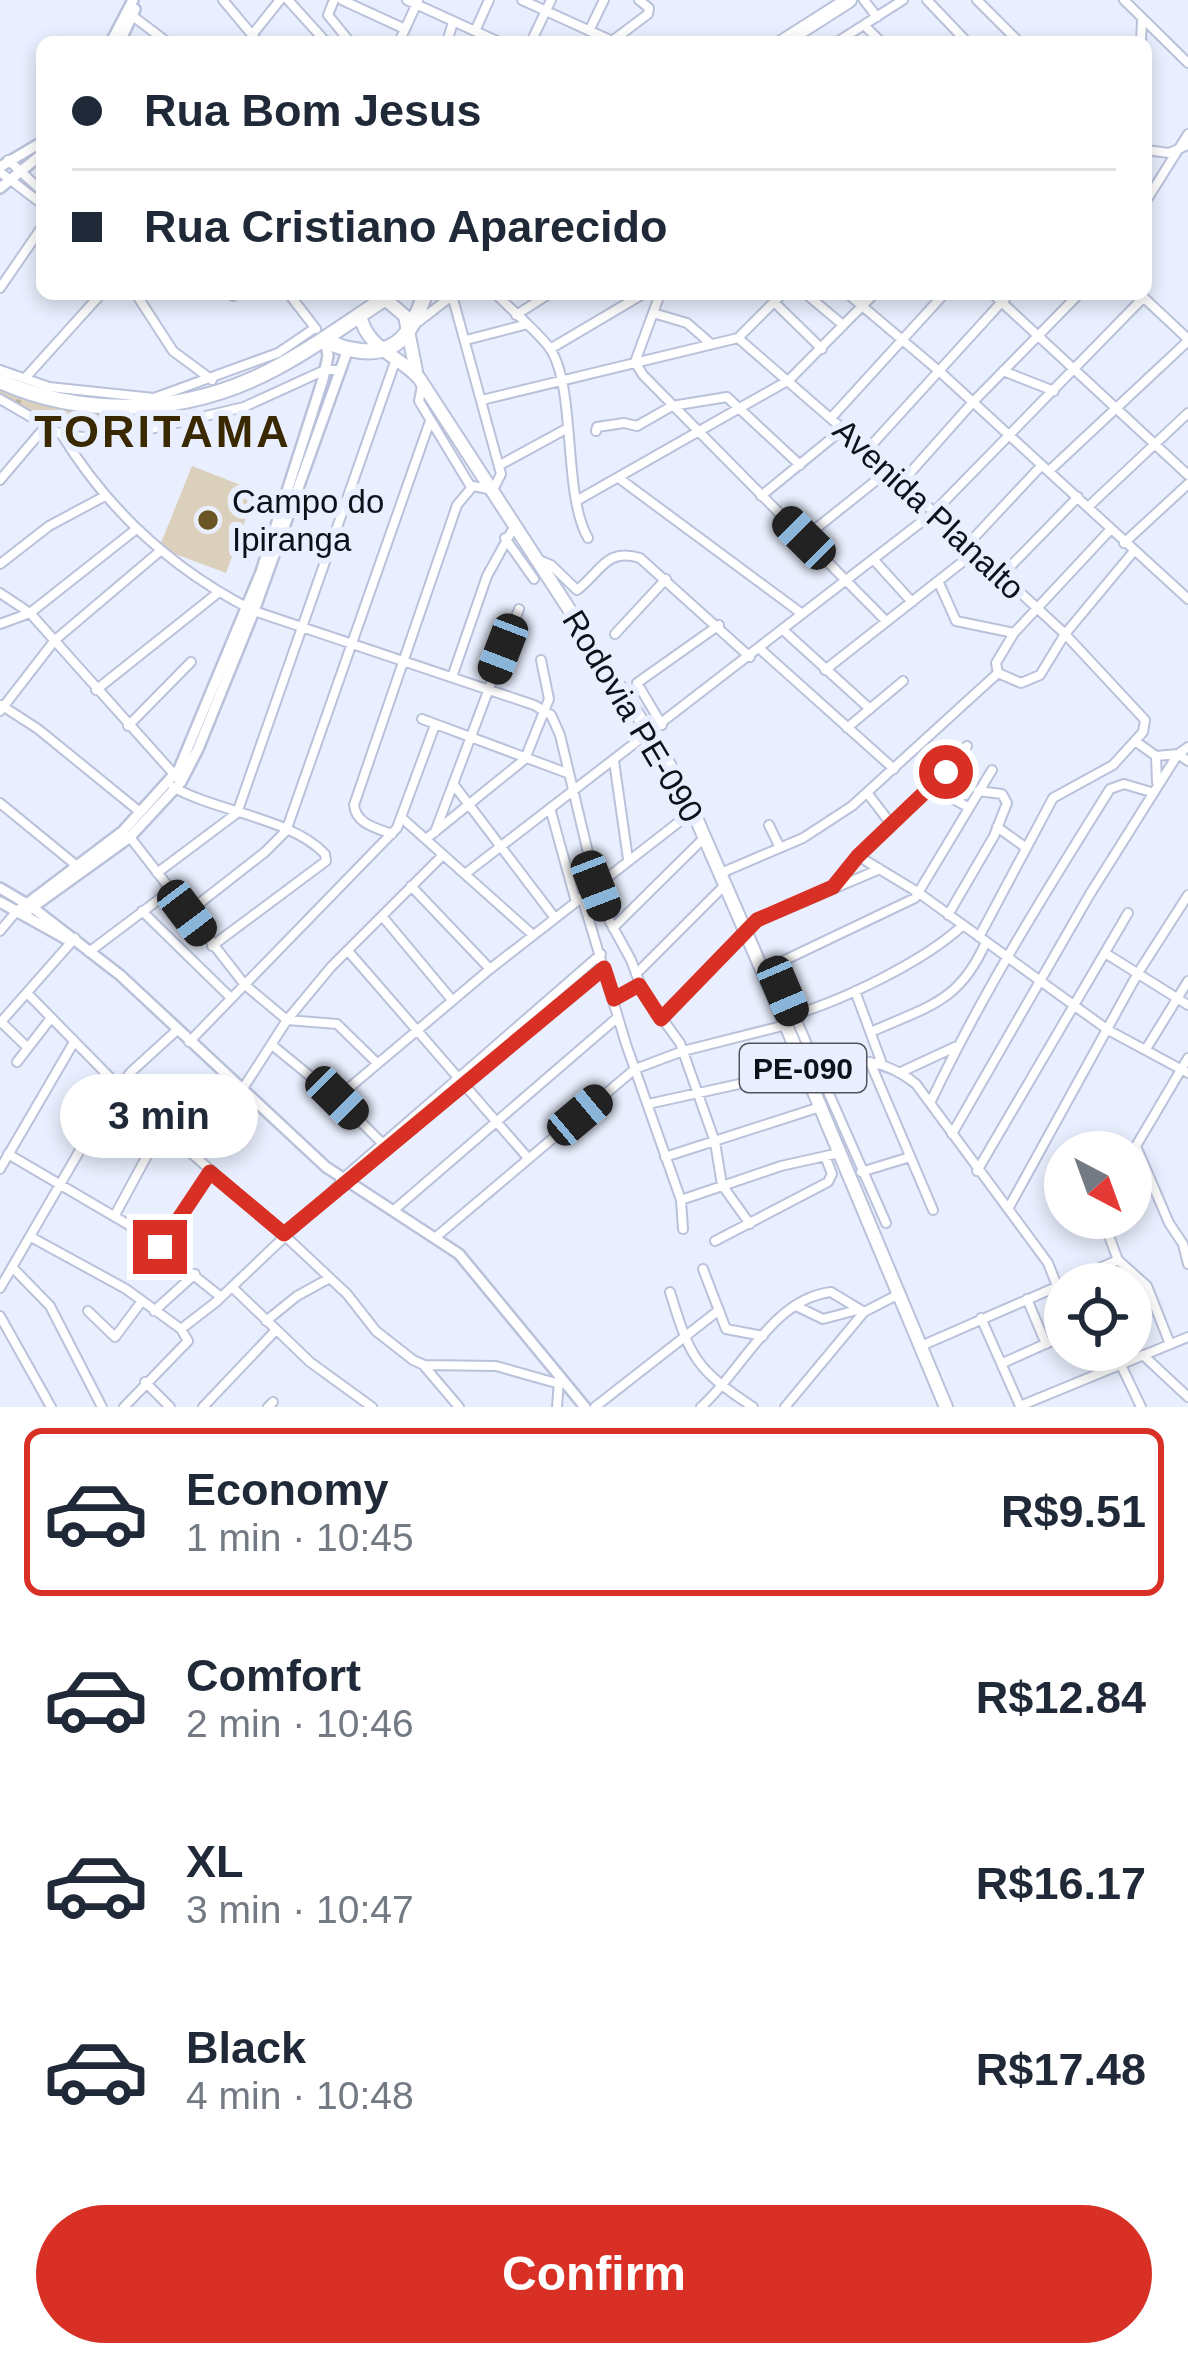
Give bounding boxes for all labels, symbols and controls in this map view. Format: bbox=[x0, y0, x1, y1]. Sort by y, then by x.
text: Rua Bom Jesus bbox=[144, 85, 482, 136]
text: Rua Cristiano Aparecido bbox=[144, 201, 667, 252]
district label: TORITAMA bbox=[34, 406, 292, 457]
street label: Avenida Planalto bbox=[826, 411, 1032, 607]
place label: Campo do Ipiranga bbox=[232, 483, 384, 558]
car bbox=[766, 500, 842, 576]
marker: Campo do Ipiranga bbox=[195, 507, 221, 533]
street label: Rodovia PE-090 bbox=[555, 603, 711, 829]
car bbox=[473, 609, 533, 689]
route start bbox=[919, 745, 973, 799]
car bbox=[566, 846, 626, 926]
car bbox=[151, 873, 223, 953]
car bbox=[752, 951, 814, 1031]
road number: PE-090 bbox=[740, 1044, 866, 1092]
car bbox=[299, 1060, 375, 1136]
callout: 3 min bbox=[61, 1073, 259, 1157]
car bbox=[541, 1078, 619, 1152]
text: 3 min bbox=[108, 1094, 210, 1137]
north arrow bbox=[1044, 1131, 1152, 1239]
map controls bbox=[1044, 1131, 1152, 1371]
route end bbox=[133, 1220, 187, 1274]
button: locate bbox=[1044, 1263, 1152, 1371]
icon: car bbox=[42, 1458, 150, 1566]
text: Economy bbox=[186, 1464, 389, 1515]
text: R$9.51 bbox=[1001, 1486, 1146, 1537]
text: 1 min · 10:45 bbox=[186, 1516, 414, 1559]
icon: car bbox=[42, 1644, 150, 1752]
text: Comfort bbox=[186, 1650, 361, 1701]
text: R$12.84 bbox=[976, 1672, 1146, 1723]
text: 2 min · 10:46 bbox=[186, 1702, 414, 1745]
icon: car bbox=[42, 1830, 150, 1938]
text: XL bbox=[186, 1836, 244, 1887]
text: R$16.17 bbox=[976, 1858, 1146, 1909]
text: 3 min · 10:47 bbox=[186, 1888, 414, 1931]
icon: car bbox=[42, 2016, 150, 2124]
text: Black bbox=[186, 2022, 306, 2073]
text: R$17.48 bbox=[976, 2044, 1146, 2095]
text: 4 min · 10:48 bbox=[186, 2074, 414, 2117]
button: Confirm bbox=[36, 2205, 1152, 2343]

